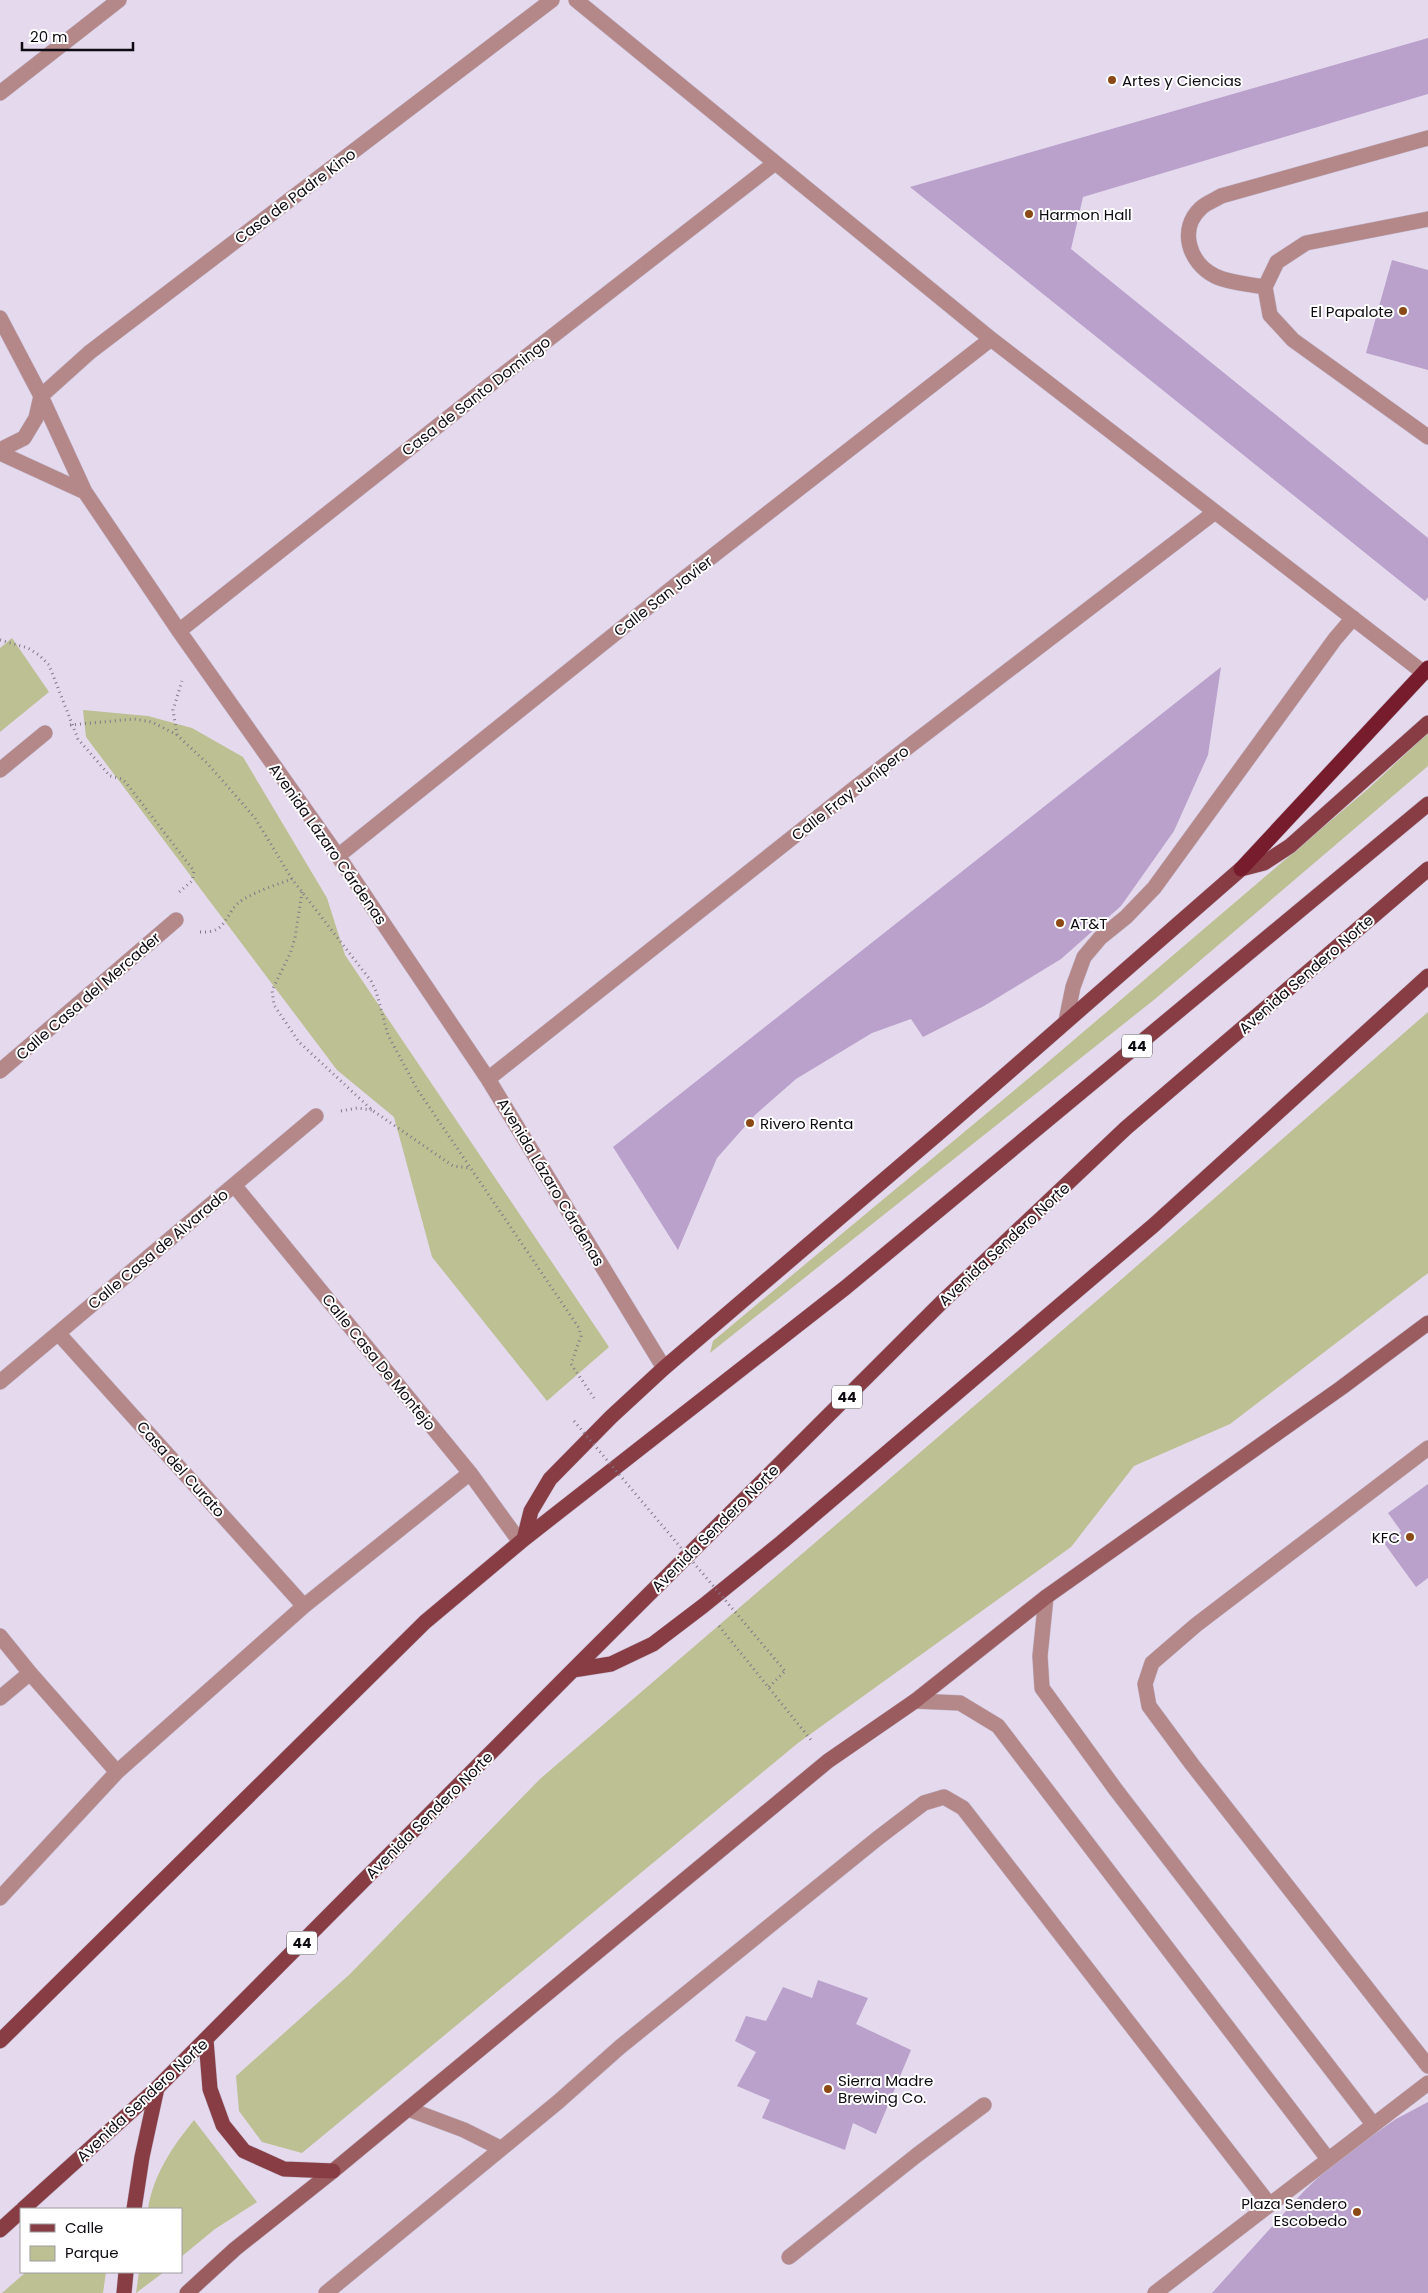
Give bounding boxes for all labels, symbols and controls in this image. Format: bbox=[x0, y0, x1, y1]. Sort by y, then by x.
scale bar bbox=[22, 20, 134, 52]
text: 20 m bbox=[30, 26, 68, 47]
place label: Artes y Ciencias bbox=[1122, 70, 1242, 91]
marker: Artes y Ciencias bbox=[1106, 74, 1118, 86]
street label: Casa de Padre Kino bbox=[230, 143, 360, 249]
place label: Harmon Hall bbox=[1039, 204, 1132, 225]
marker: Harmon Hall bbox=[1023, 208, 1035, 220]
place label: El Papalote bbox=[1310, 301, 1393, 322]
marker: El Papalote bbox=[1397, 305, 1409, 317]
street label: Casa de Santo Domingo bbox=[397, 331, 555, 461]
street label: Calle San Javier bbox=[609, 551, 717, 641]
street label: Calle Fray Junípero bbox=[787, 741, 913, 845]
street label: Avenida Lázaro Cárdenas bbox=[264, 759, 392, 929]
street label: Avenida Sendero Norte bbox=[1234, 910, 1378, 1038]
place label: AT&T bbox=[1070, 913, 1107, 934]
marker: AT&T bbox=[1054, 917, 1066, 929]
street label: Calle Casa del Mercader bbox=[11, 927, 165, 1065]
road number: 44 bbox=[1122, 1034, 1152, 1058]
street label: Avenida Lázaro Cárdenas bbox=[492, 1094, 610, 1270]
place label: Rivero Renta bbox=[760, 1113, 853, 1134]
marker: Rivero Renta bbox=[744, 1117, 756, 1129]
street label: Avenida Sendero Norte bbox=[934, 1178, 1074, 1310]
street label: Calle Casa de Alvarado bbox=[83, 1184, 233, 1314]
street label: Calle Casa De Montejo bbox=[317, 1289, 441, 1435]
road number: 44 bbox=[832, 1385, 862, 1408]
street label: Casa del Curato bbox=[132, 1416, 230, 1522]
street label: Avenida Sendero Norte bbox=[647, 1460, 783, 1596]
place label: KFC bbox=[1372, 1527, 1400, 1548]
marker: KFC bbox=[1404, 1531, 1416, 1543]
street label: Avenida Sendero Norte bbox=[361, 1747, 497, 1883]
road number: 44 bbox=[287, 1932, 317, 1955]
street label: Avenida Sendero Norte bbox=[72, 2034, 212, 2166]
place label: Sierra Madre Brewing Co. bbox=[838, 2070, 933, 2108]
marker: Sierra Madre Brewing Co. bbox=[822, 2083, 834, 2095]
place label: Plaza Sendero Escobedo bbox=[1241, 2193, 1347, 2231]
marker: Plaza Sendero Escobedo bbox=[1351, 2206, 1363, 2218]
legend bbox=[20, 2208, 182, 2273]
text: Calle bbox=[65, 2217, 103, 2238]
text: Parque bbox=[65, 2242, 118, 2263]

